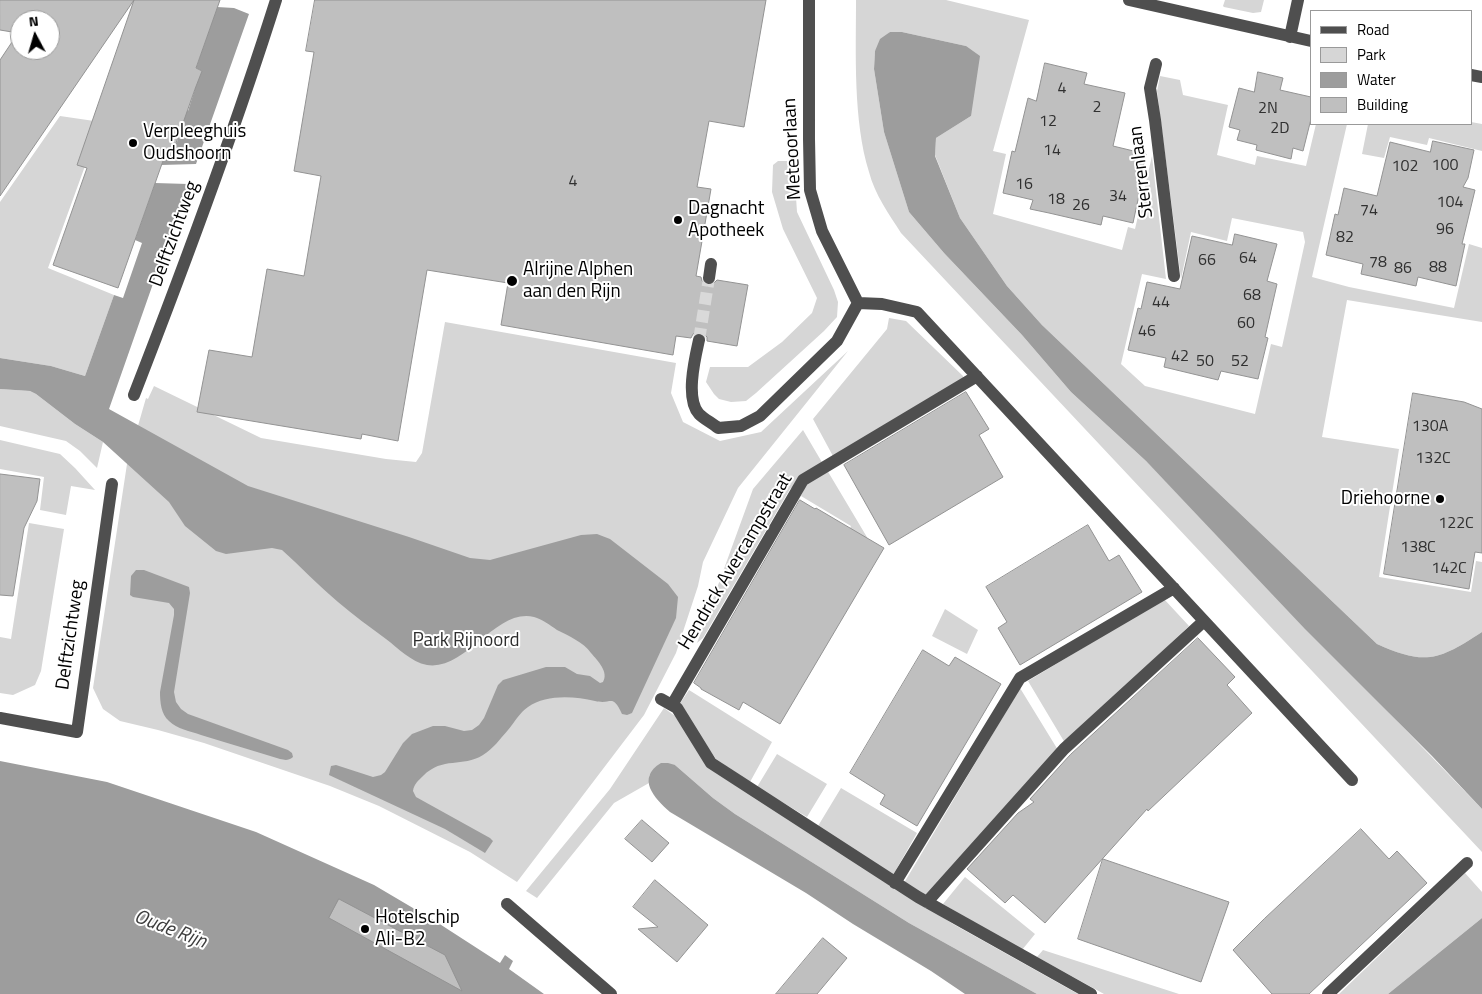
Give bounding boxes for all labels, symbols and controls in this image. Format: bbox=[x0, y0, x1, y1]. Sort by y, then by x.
north arrow bbox=[10, 10, 60, 60]
text: N bbox=[28, 10, 39, 32]
legend bbox=[1310, 10, 1472, 125]
text: Road bbox=[1357, 18, 1389, 41]
text: Park bbox=[1357, 43, 1386, 66]
text: Water bbox=[1357, 68, 1396, 91]
house number: 4 bbox=[1058, 79, 1066, 99]
text: Building bbox=[1357, 93, 1408, 116]
street label: Meteoorlaan bbox=[779, 98, 807, 200]
house number: 2 bbox=[1093, 98, 1101, 118]
house number: 2N bbox=[1258, 99, 1278, 119]
house number: 12 bbox=[1039, 112, 1057, 132]
house number: 2D bbox=[1270, 119, 1290, 139]
place label: Verpleeghuis Oudshoorn bbox=[143, 121, 246, 165]
street label: Sterrenlaan bbox=[1125, 125, 1159, 219]
marker: Verpleeghuis Oudshoorn bbox=[127, 137, 139, 149]
house number: 14 bbox=[1043, 141, 1061, 161]
house number: 100 bbox=[1432, 156, 1458, 176]
house number: 102 bbox=[1392, 157, 1418, 177]
house number: 4 bbox=[569, 172, 577, 192]
house number: 16 bbox=[1015, 175, 1033, 195]
street label: Delftzichtweg bbox=[145, 178, 205, 290]
house number: 34 bbox=[1109, 187, 1127, 207]
house number: 18 bbox=[1047, 190, 1065, 210]
house number: 104 bbox=[1437, 193, 1463, 213]
house number: 26 bbox=[1072, 196, 1090, 216]
place label: Dagnacht Apotheek bbox=[688, 198, 764, 242]
house number: 74 bbox=[1360, 201, 1378, 221]
marker: Dagnacht Apotheek bbox=[672, 214, 684, 226]
house number: 96 bbox=[1436, 220, 1454, 240]
house number: 82 bbox=[1336, 228, 1354, 248]
house number: 64 bbox=[1239, 249, 1257, 269]
house number: 66 bbox=[1198, 251, 1216, 271]
house number: 78 bbox=[1369, 253, 1387, 273]
house number: 88 bbox=[1429, 258, 1447, 278]
place label: Alrijne Alphen aan den Rijn bbox=[523, 259, 633, 303]
house number: 86 bbox=[1394, 259, 1412, 279]
marker: Alrijne Alphen aan den Rijn bbox=[505, 274, 519, 288]
house number: 68 bbox=[1243, 286, 1261, 306]
house number: 44 bbox=[1152, 293, 1170, 313]
house number: 60 bbox=[1237, 314, 1255, 334]
house number: 46 bbox=[1138, 322, 1156, 342]
house number: 42 bbox=[1171, 347, 1189, 367]
house number: 50 bbox=[1196, 352, 1214, 372]
house number: 52 bbox=[1231, 352, 1249, 372]
house number: 130A bbox=[1412, 417, 1448, 437]
house number: 132C bbox=[1415, 449, 1451, 469]
street label: Hendrick Avercampstraat bbox=[674, 469, 798, 655]
place label: Driehoorne bbox=[1341, 488, 1430, 510]
marker: Driehoorne bbox=[1434, 493, 1446, 505]
house number: 122C bbox=[1438, 514, 1474, 534]
house number: 138C bbox=[1400, 538, 1436, 558]
house number: 142C bbox=[1431, 559, 1467, 579]
street label: Delftzichtweg bbox=[52, 579, 90, 691]
park label: Park Rijnoord bbox=[412, 630, 520, 652]
water label: Oude Rijn bbox=[130, 905, 210, 955]
place label: Hotelschip Ali-B2 bbox=[375, 907, 460, 951]
marker: Hotelschip Ali-B2 bbox=[359, 923, 371, 935]

